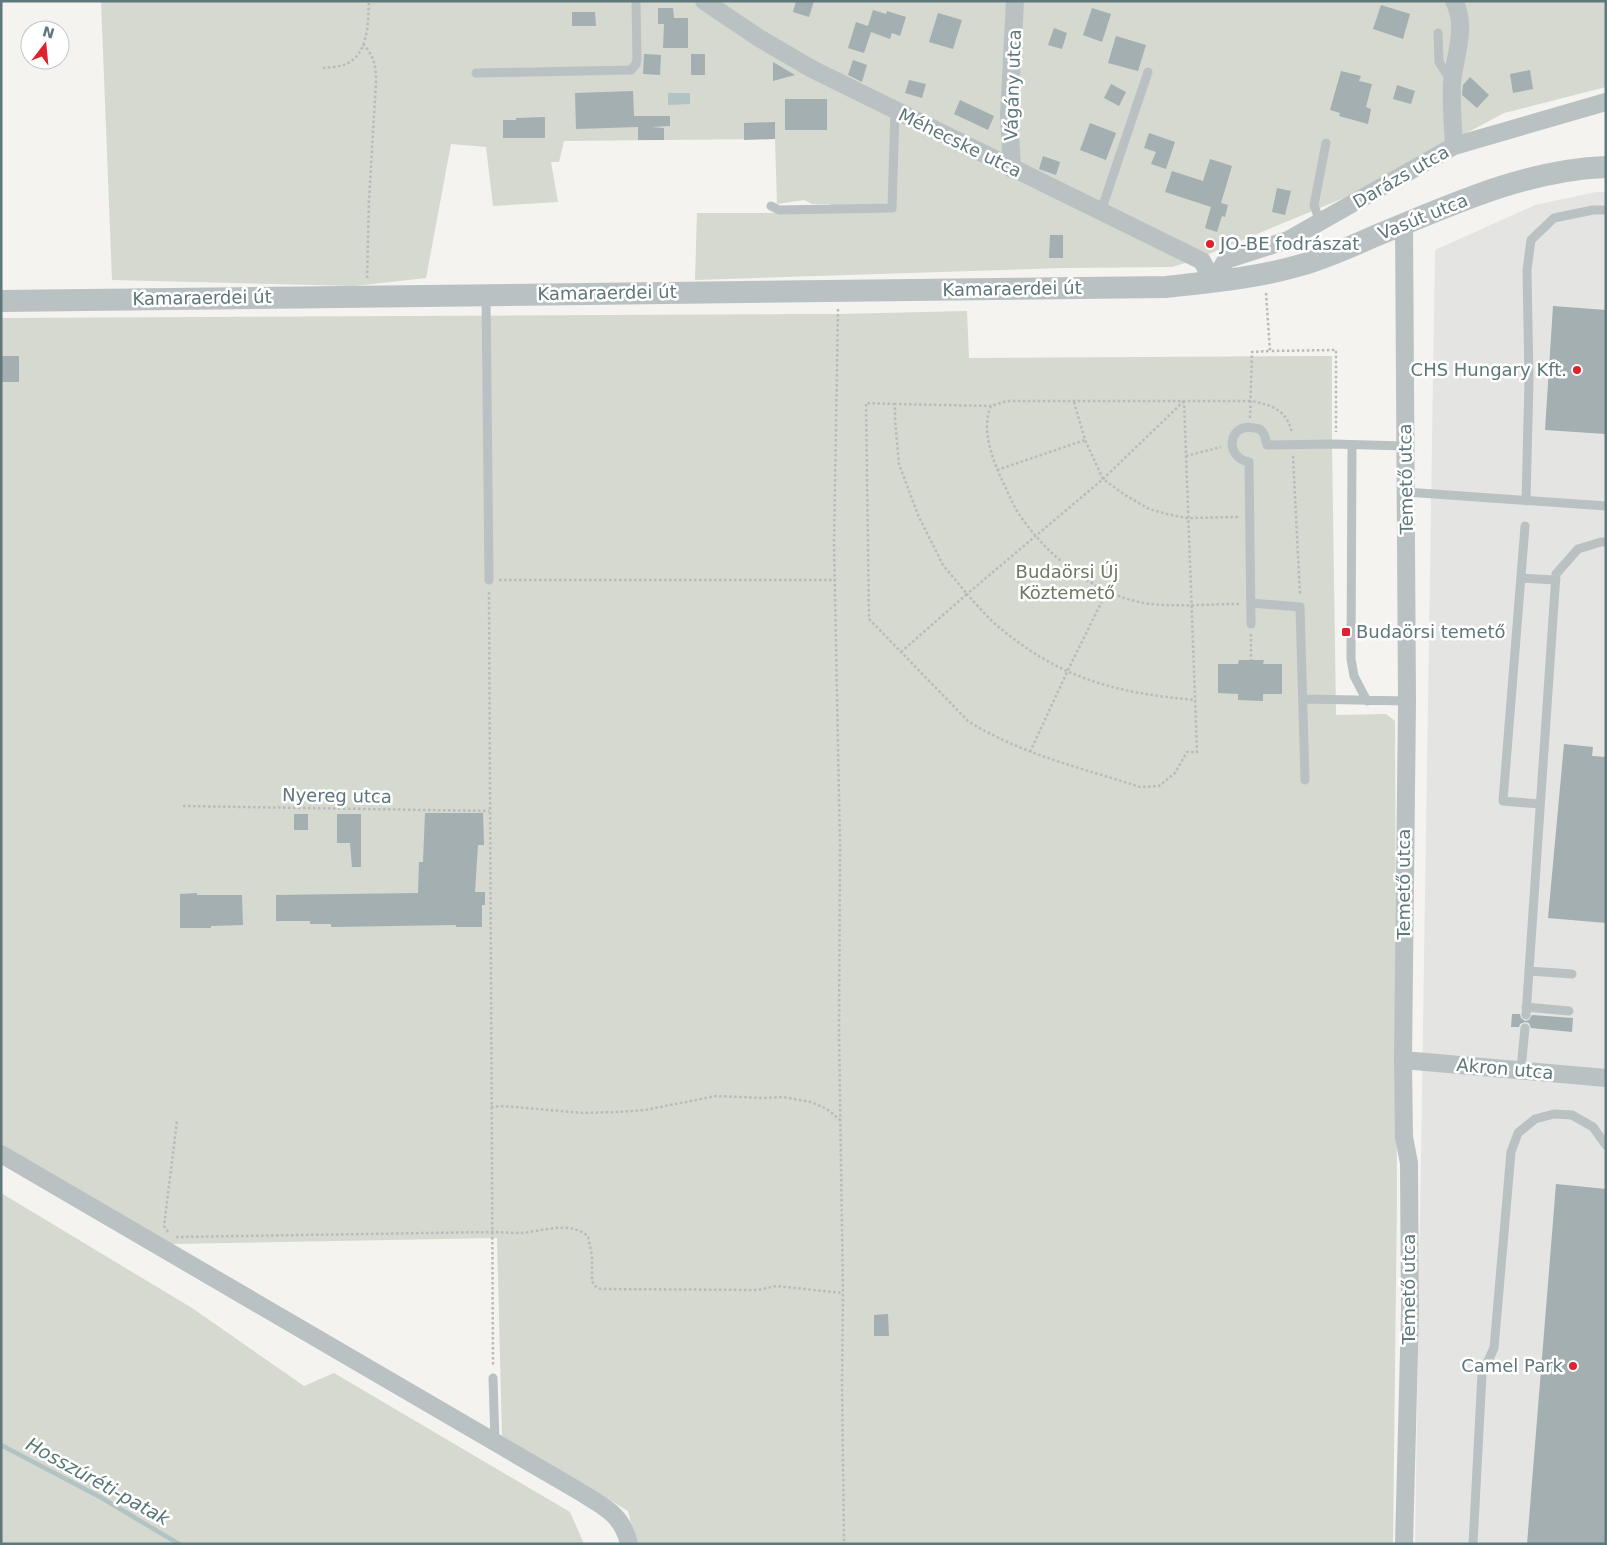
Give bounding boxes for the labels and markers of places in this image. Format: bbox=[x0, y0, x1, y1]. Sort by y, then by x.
place label: JO-BE fodrászat bbox=[1219, 233, 1359, 254]
marker: JO-BE fodrászat bbox=[1204, 238, 1216, 250]
place label: CHS Hungary Kft. bbox=[1411, 359, 1567, 380]
marker: CHS Hungary Kft. bbox=[1571, 364, 1583, 376]
place label: Budaörsi temető bbox=[1356, 621, 1506, 642]
marker: Budaörsi temető bbox=[1340, 626, 1352, 638]
place label: Camel Park bbox=[1461, 1355, 1564, 1376]
marker: Camel Park bbox=[1567, 1360, 1579, 1372]

